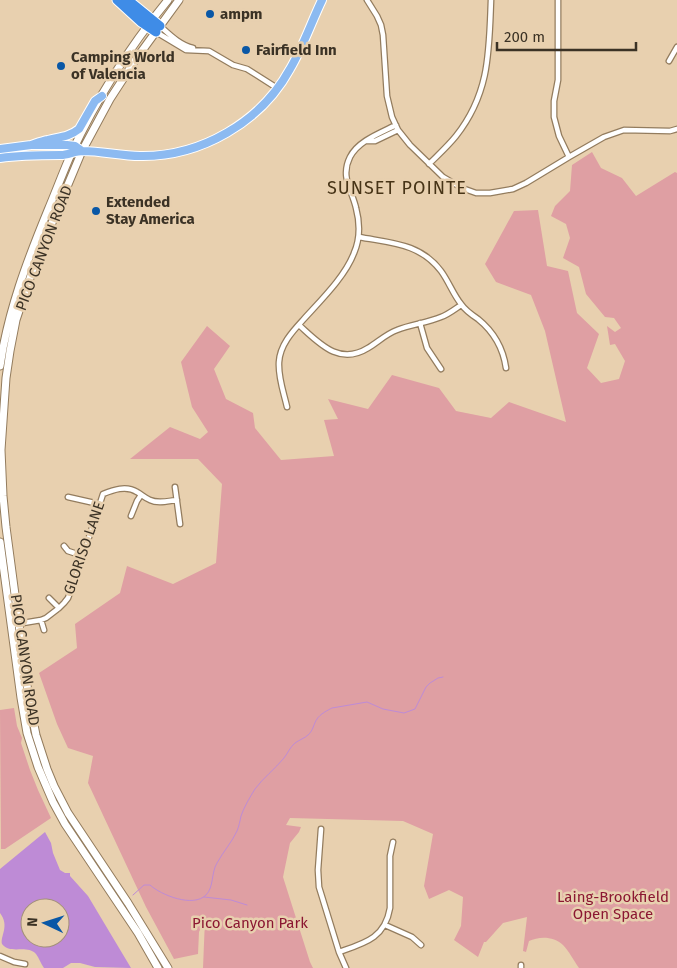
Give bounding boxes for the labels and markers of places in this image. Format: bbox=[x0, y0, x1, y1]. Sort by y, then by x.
place label: ampm bbox=[220, 5, 263, 23]
marker: ampm bbox=[204, 8, 216, 20]
place label: Fairfield Inn bbox=[256, 41, 337, 59]
marker: Fairfield Inn bbox=[240, 44, 252, 56]
place label: Camping World of Valencia bbox=[71, 48, 175, 83]
marker: Camping World of Valencia bbox=[55, 60, 67, 72]
place label: Extended Stay America bbox=[106, 193, 195, 228]
marker: Extended Stay America bbox=[90, 205, 102, 217]

